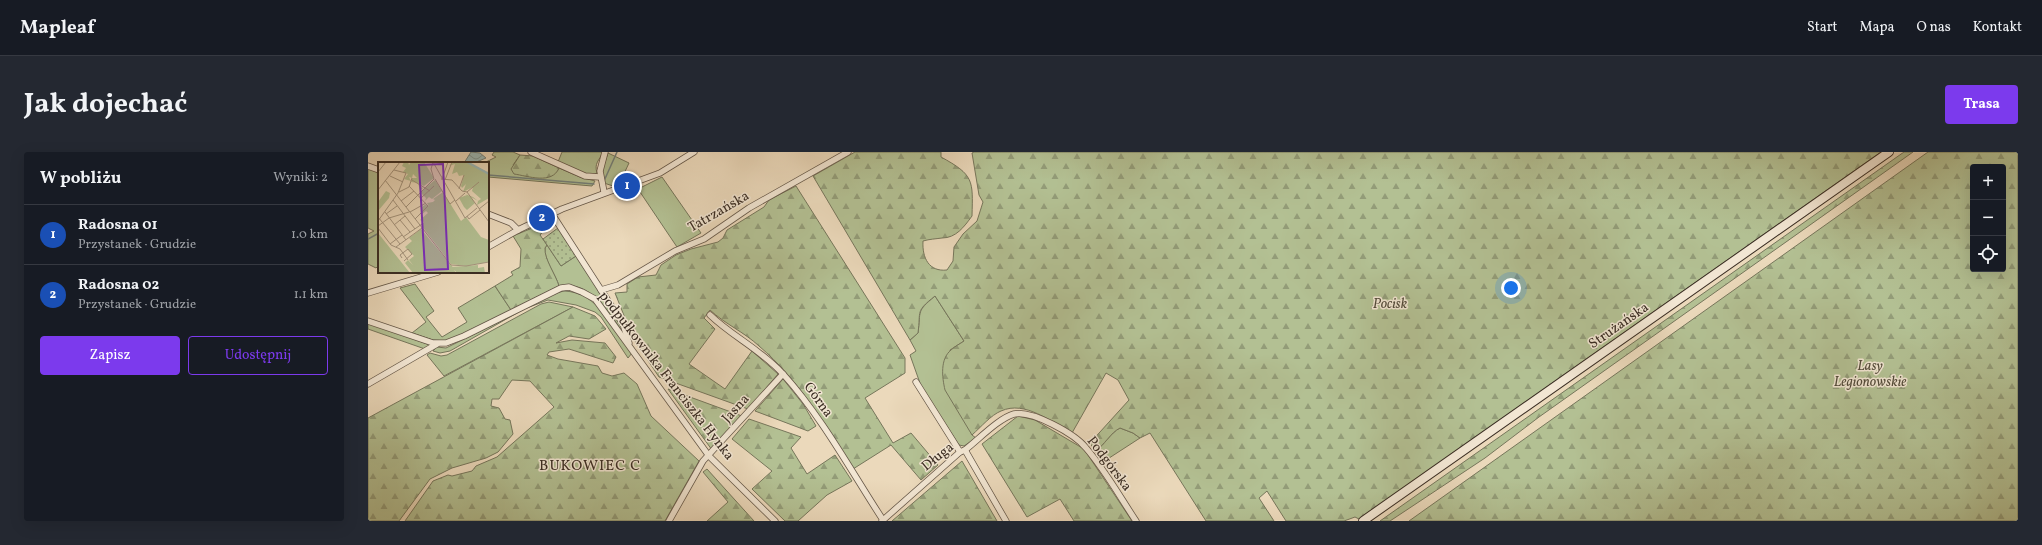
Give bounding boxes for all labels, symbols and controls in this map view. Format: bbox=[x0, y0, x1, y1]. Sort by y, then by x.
text: Mapleaf bbox=[20, 15, 95, 41]
text: Start bbox=[1807, 18, 1837, 37]
text: Mapa bbox=[1859, 18, 1894, 37]
text: O nas bbox=[1916, 18, 1951, 37]
text: Kontakt bbox=[1973, 18, 2022, 37]
text: Jak dojechać bbox=[24, 85, 187, 124]
button: Trasa bbox=[1945, 85, 2018, 124]
inset map bbox=[378, 162, 489, 273]
map controls bbox=[1970, 164, 2006, 272]
button: + bbox=[1970, 164, 2006, 200]
text: W pobliżu bbox=[40, 167, 121, 190]
text: Wyniki: 2 bbox=[273, 169, 328, 187]
pin: 1 bbox=[614, 171, 640, 201]
street label: Tatrzańska bbox=[685, 187, 753, 237]
button: − bbox=[1970, 200, 2006, 236]
pin: 2 bbox=[529, 203, 555, 233]
text: Radosna 01 bbox=[78, 215, 158, 236]
text: 1 bbox=[50, 226, 56, 244]
text: 1.0 km bbox=[291, 226, 328, 244]
text: Przystanek · Grudzie bbox=[78, 236, 196, 254]
button: locate bbox=[1970, 236, 2006, 272]
text: Radosna 02 bbox=[78, 275, 159, 296]
your location bbox=[1501, 278, 1521, 298]
text: 2 bbox=[50, 286, 56, 304]
text: 1.1 km bbox=[294, 286, 328, 304]
street label: podpułkownika Franciszka Hynka bbox=[594, 288, 738, 464]
park label: Pocisk bbox=[1373, 295, 1408, 314]
text: Przystanek · Grudzie bbox=[78, 296, 196, 314]
street label: Strużańska bbox=[1585, 298, 1653, 354]
button: Zapisz bbox=[40, 336, 180, 375]
button: Udostępnij bbox=[188, 336, 328, 375]
park label: Lasy Legionowskie bbox=[1834, 357, 1906, 392]
street label: Górna bbox=[799, 379, 837, 421]
street label: Jasna bbox=[718, 390, 754, 428]
street label: Podgórska bbox=[1082, 433, 1136, 495]
street label: Długa bbox=[918, 438, 958, 476]
district label: BUKOWIEC C bbox=[539, 456, 641, 477]

